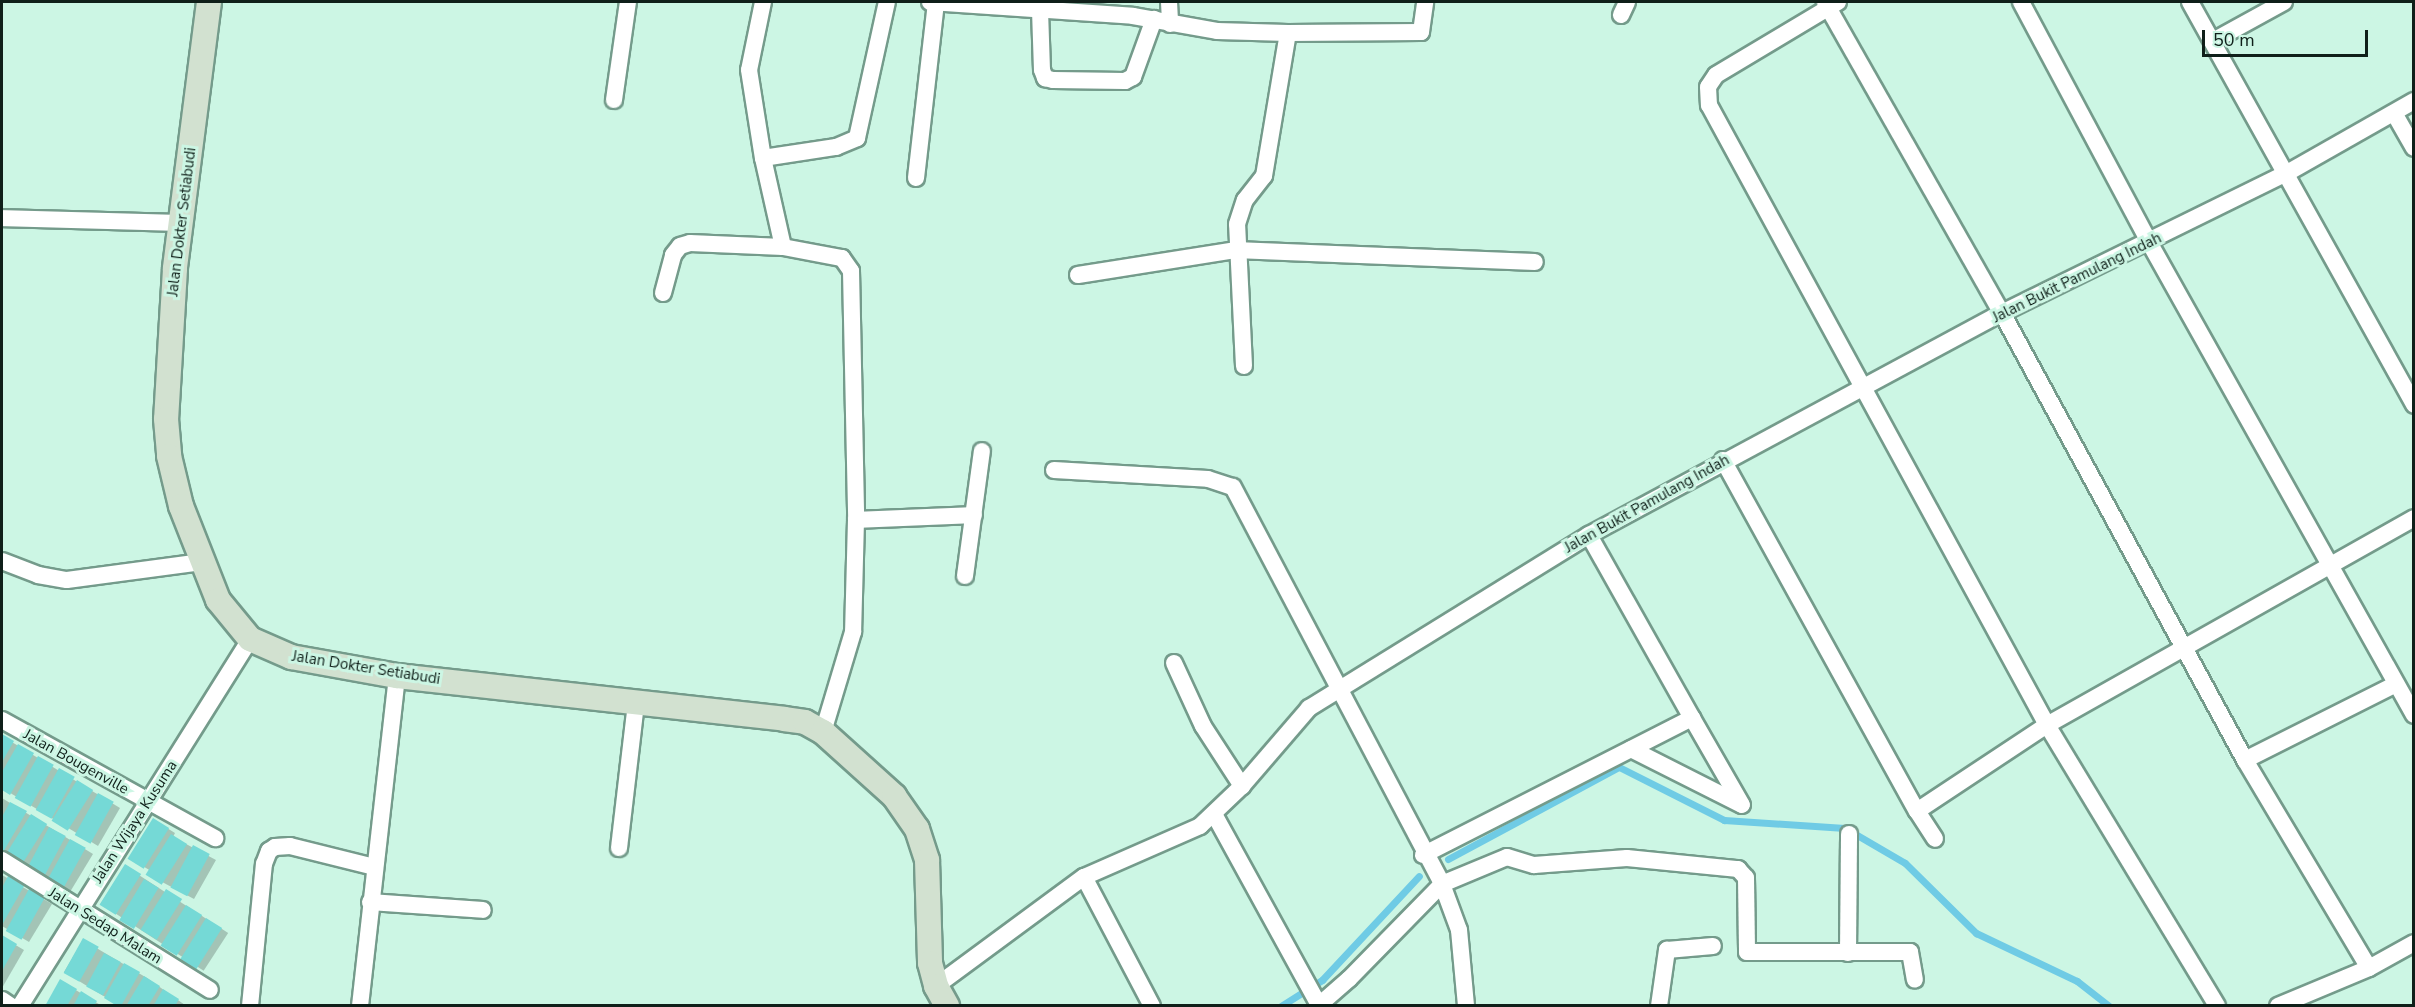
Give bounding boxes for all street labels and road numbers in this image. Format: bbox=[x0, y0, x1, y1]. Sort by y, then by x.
street label: Jalan Dokter Setiabudi bbox=[164, 146, 200, 298]
street label: Jalan Bukit Pamulang Indah bbox=[1990, 229, 2164, 327]
street label: Jalan Bukit Pamulang Indah bbox=[1561, 451, 1733, 557]
street label: Jalan Dokter Setiabudi bbox=[291, 647, 441, 689]
street label: Jalan Bougenville bbox=[20, 726, 132, 798]
street label: Jalan Wijaya Kusuma bbox=[89, 757, 181, 887]
street label: Jalan Sedap Malam bbox=[45, 884, 165, 968]

